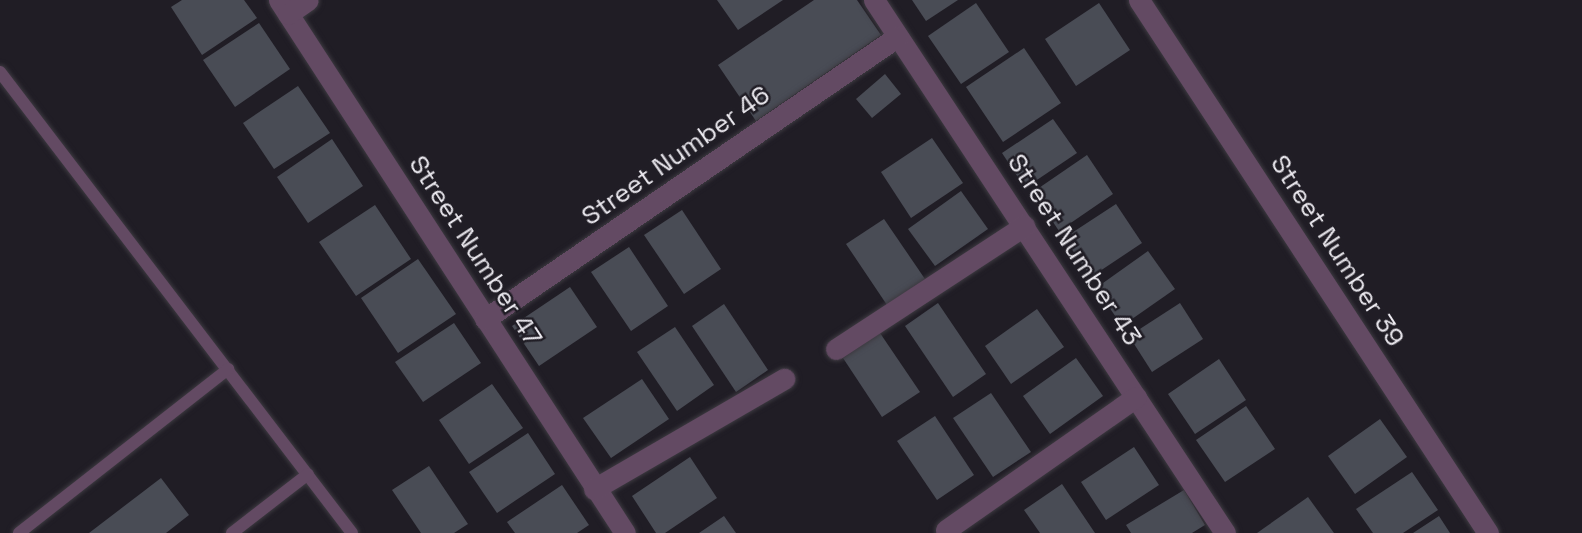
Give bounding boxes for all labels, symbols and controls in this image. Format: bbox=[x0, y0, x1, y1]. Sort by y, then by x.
street label: Street Number 46 bbox=[576, 79, 776, 233]
street label: Street Number 43 bbox=[1000, 148, 1148, 352]
street label: Street Number 39 bbox=[1263, 149, 1411, 353]
street label: Street Number 47 bbox=[402, 150, 548, 352]

